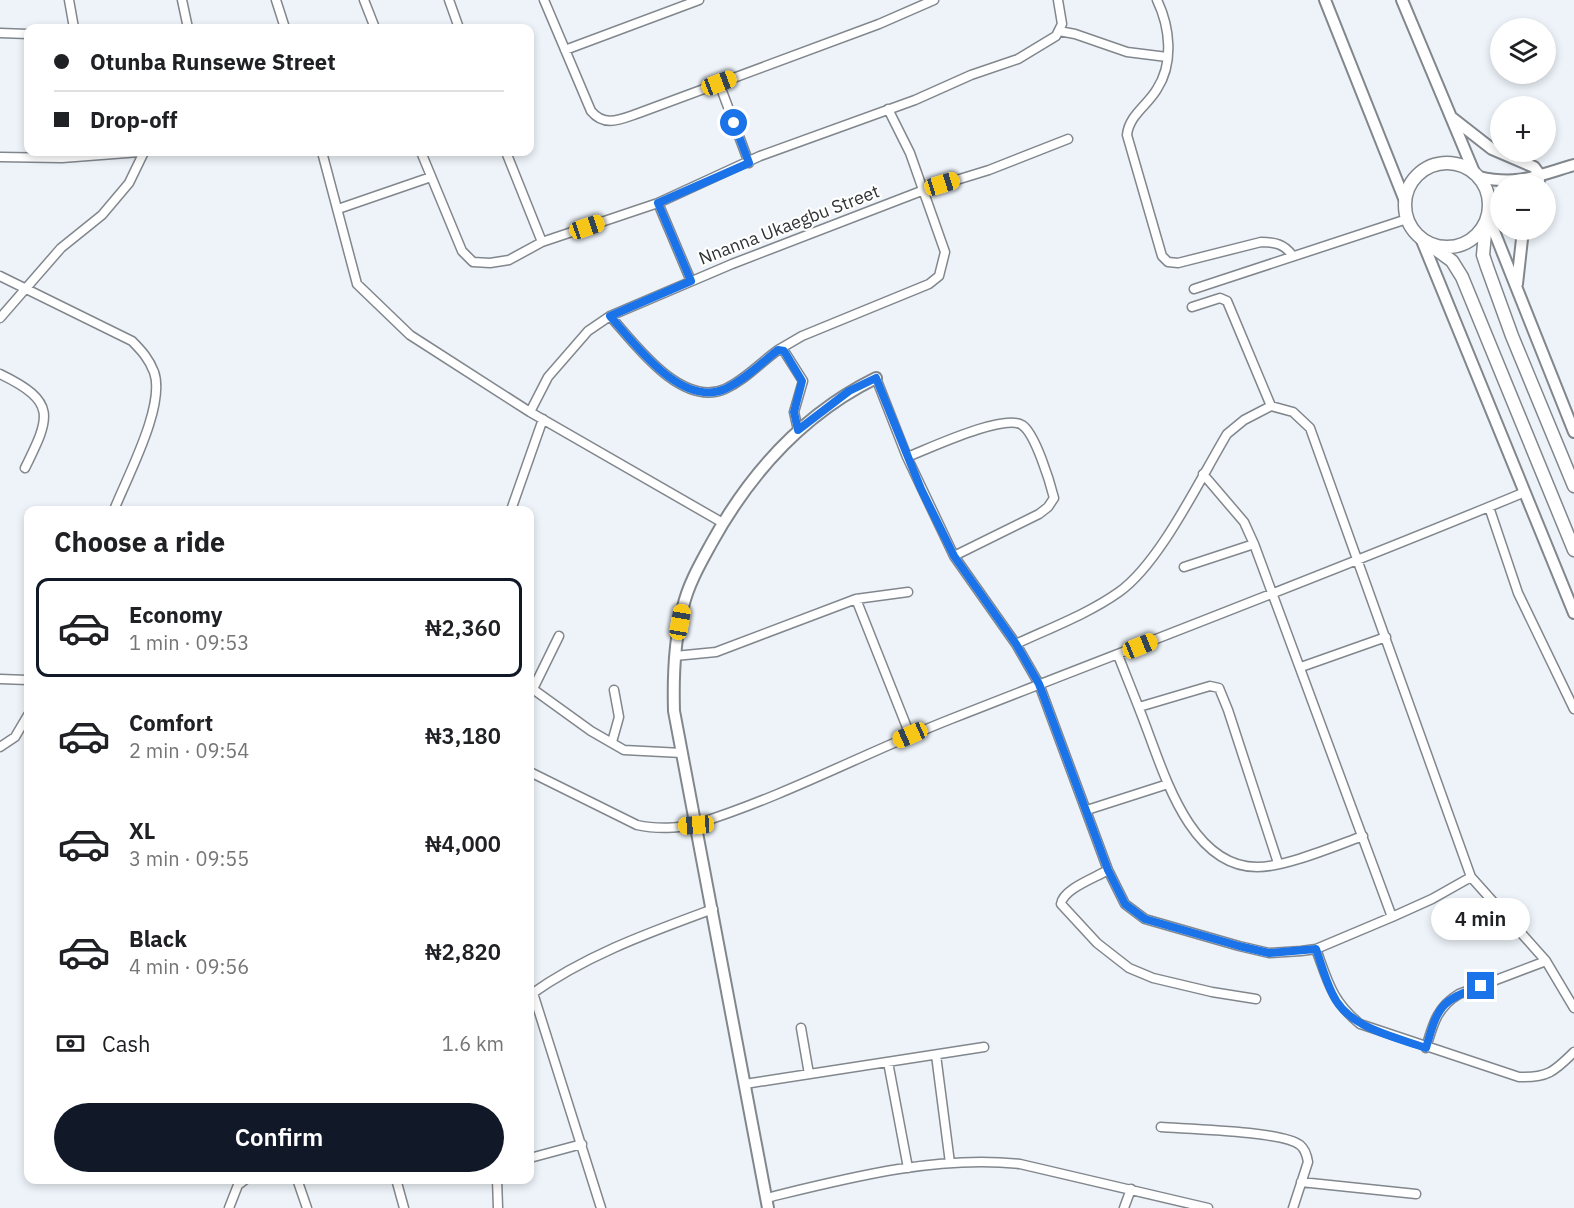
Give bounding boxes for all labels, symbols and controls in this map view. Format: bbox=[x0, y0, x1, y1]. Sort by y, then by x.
map controls bbox=[1490, 18, 1556, 240]
button: layers bbox=[1490, 18, 1556, 84]
text: Otunba Runsewe Street bbox=[90, 47, 336, 76]
car bbox=[699, 68, 739, 98]
button: + bbox=[1490, 96, 1556, 162]
text: Drop-off bbox=[90, 105, 177, 134]
route start bbox=[720, 109, 747, 136]
car bbox=[922, 170, 962, 198]
button: − bbox=[1490, 174, 1556, 240]
street label: Nnanna Ukaegbu Street bbox=[695, 179, 882, 270]
car bbox=[567, 213, 607, 241]
text: Choose a ride bbox=[54, 524, 225, 559]
text: Economy bbox=[129, 600, 223, 629]
icon: car bbox=[57, 601, 111, 655]
car bbox=[668, 603, 692, 641]
text: ₦2,360 bbox=[425, 613, 501, 642]
text: 1 min · 09:53 bbox=[129, 629, 249, 656]
car bbox=[1120, 631, 1160, 661]
text: Comfort bbox=[129, 708, 213, 737]
icon: car bbox=[57, 709, 111, 763]
car bbox=[890, 719, 930, 751]
text: ₦3,180 bbox=[425, 721, 501, 750]
text: 2 min · 09:54 bbox=[129, 737, 249, 764]
car bbox=[677, 815, 715, 835]
text: XL bbox=[129, 816, 155, 845]
icon: car bbox=[57, 817, 111, 871]
text: ₦4,000 bbox=[425, 829, 501, 858]
text: 3 min · 09:55 bbox=[129, 845, 249, 872]
callout: 4 min bbox=[1432, 899, 1530, 941]
text: 4 min bbox=[1455, 905, 1506, 932]
text: Black bbox=[129, 924, 187, 953]
icon: car bbox=[57, 925, 111, 979]
text: ₦2,820 bbox=[425, 937, 501, 966]
text: 4 min · 09:56 bbox=[129, 953, 249, 980]
route end bbox=[1467, 972, 1494, 999]
icon: cash bbox=[54, 1027, 87, 1060]
text: Cash bbox=[102, 1029, 151, 1058]
text: 1.6 km bbox=[442, 1030, 504, 1057]
button: Confirm bbox=[54, 1103, 504, 1172]

